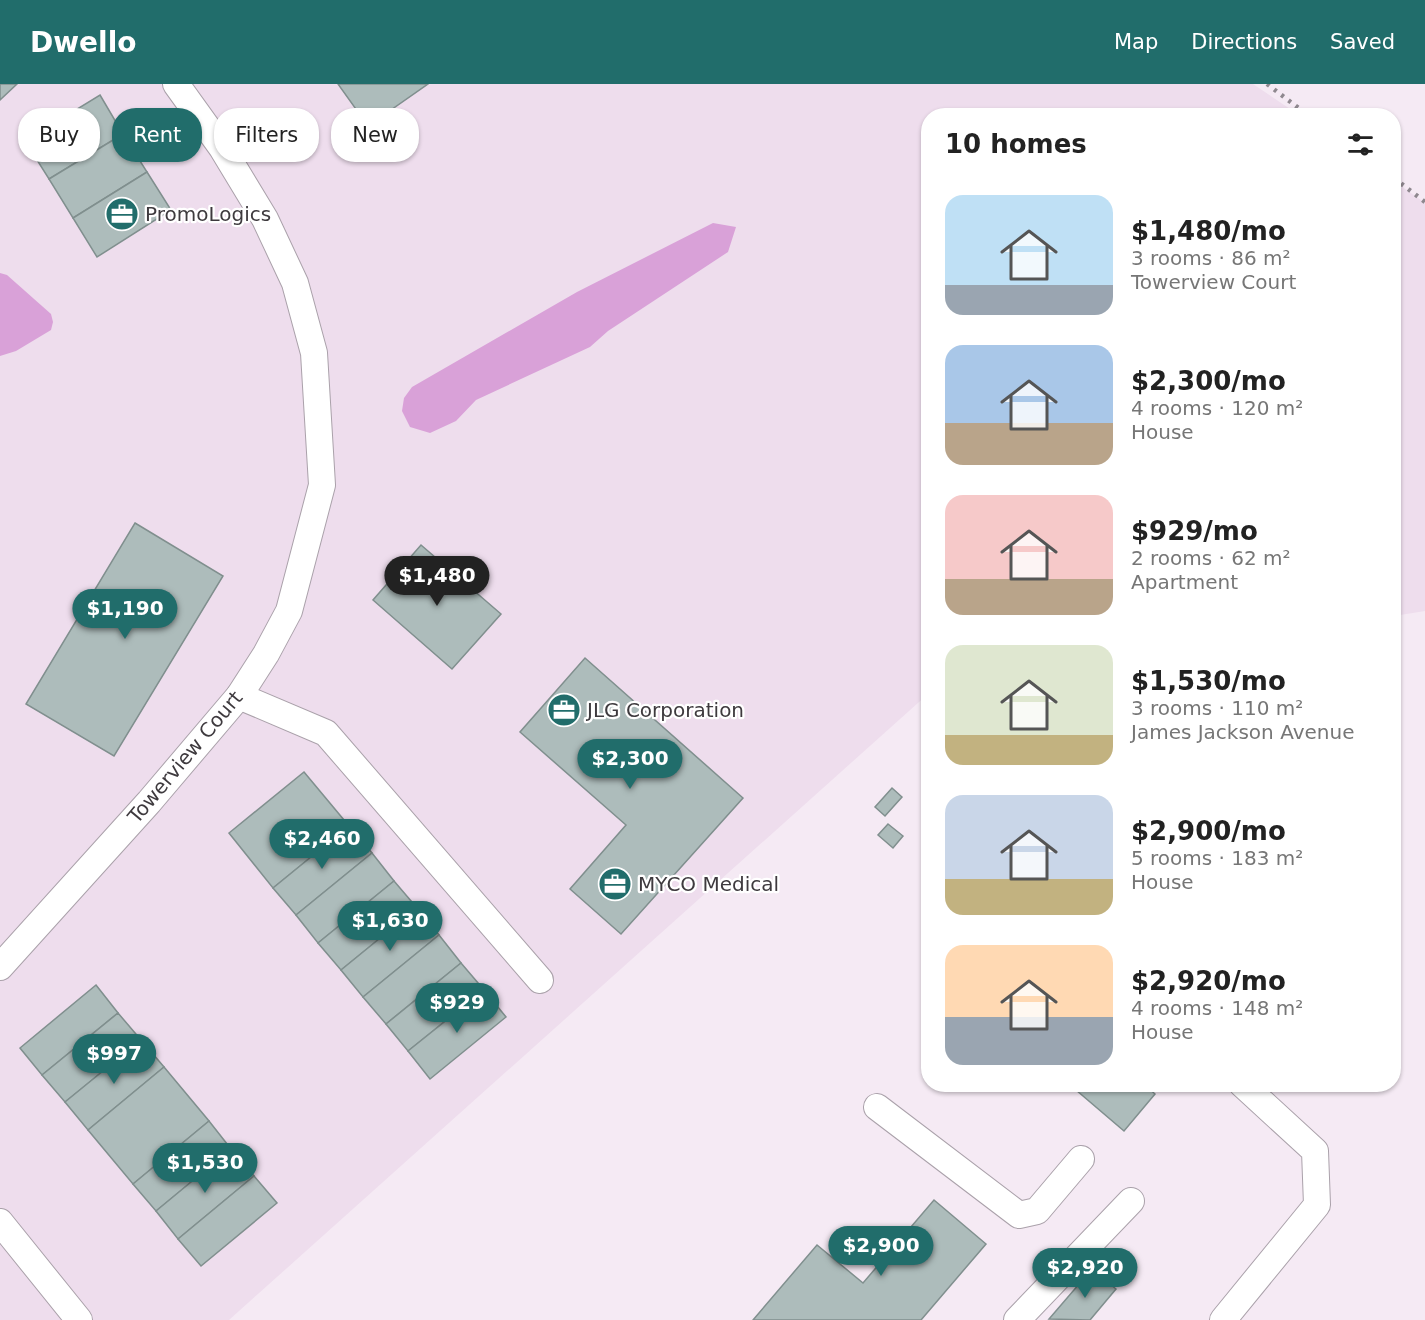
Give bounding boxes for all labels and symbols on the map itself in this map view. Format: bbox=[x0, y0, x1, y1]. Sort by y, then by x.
office icon: PromoLogics bbox=[104, 196, 140, 232]
place label: PromoLogics bbox=[145, 202, 271, 226]
pin: $1,480 bbox=[388, 556, 486, 607]
pin: $1,190 bbox=[76, 589, 174, 640]
street label: Towerview Court bbox=[122, 686, 247, 829]
office icon: JLG Corporation bbox=[546, 692, 582, 728]
place label: JLG Corporation bbox=[585, 698, 744, 722]
pin: $2,300 bbox=[581, 739, 679, 790]
pin: $2,460 bbox=[273, 819, 371, 870]
office icon: MYCO Medical bbox=[597, 866, 633, 902]
place label: MYCO Medical bbox=[638, 872, 779, 896]
pin: $1,630 bbox=[341, 901, 439, 952]
pin: $929 bbox=[421, 983, 493, 1034]
pin: $997 bbox=[78, 1034, 150, 1085]
pin: $1,530 bbox=[156, 1143, 254, 1194]
pin: $2,900 bbox=[832, 1226, 930, 1277]
pin: $2,920 bbox=[1036, 1248, 1134, 1299]

